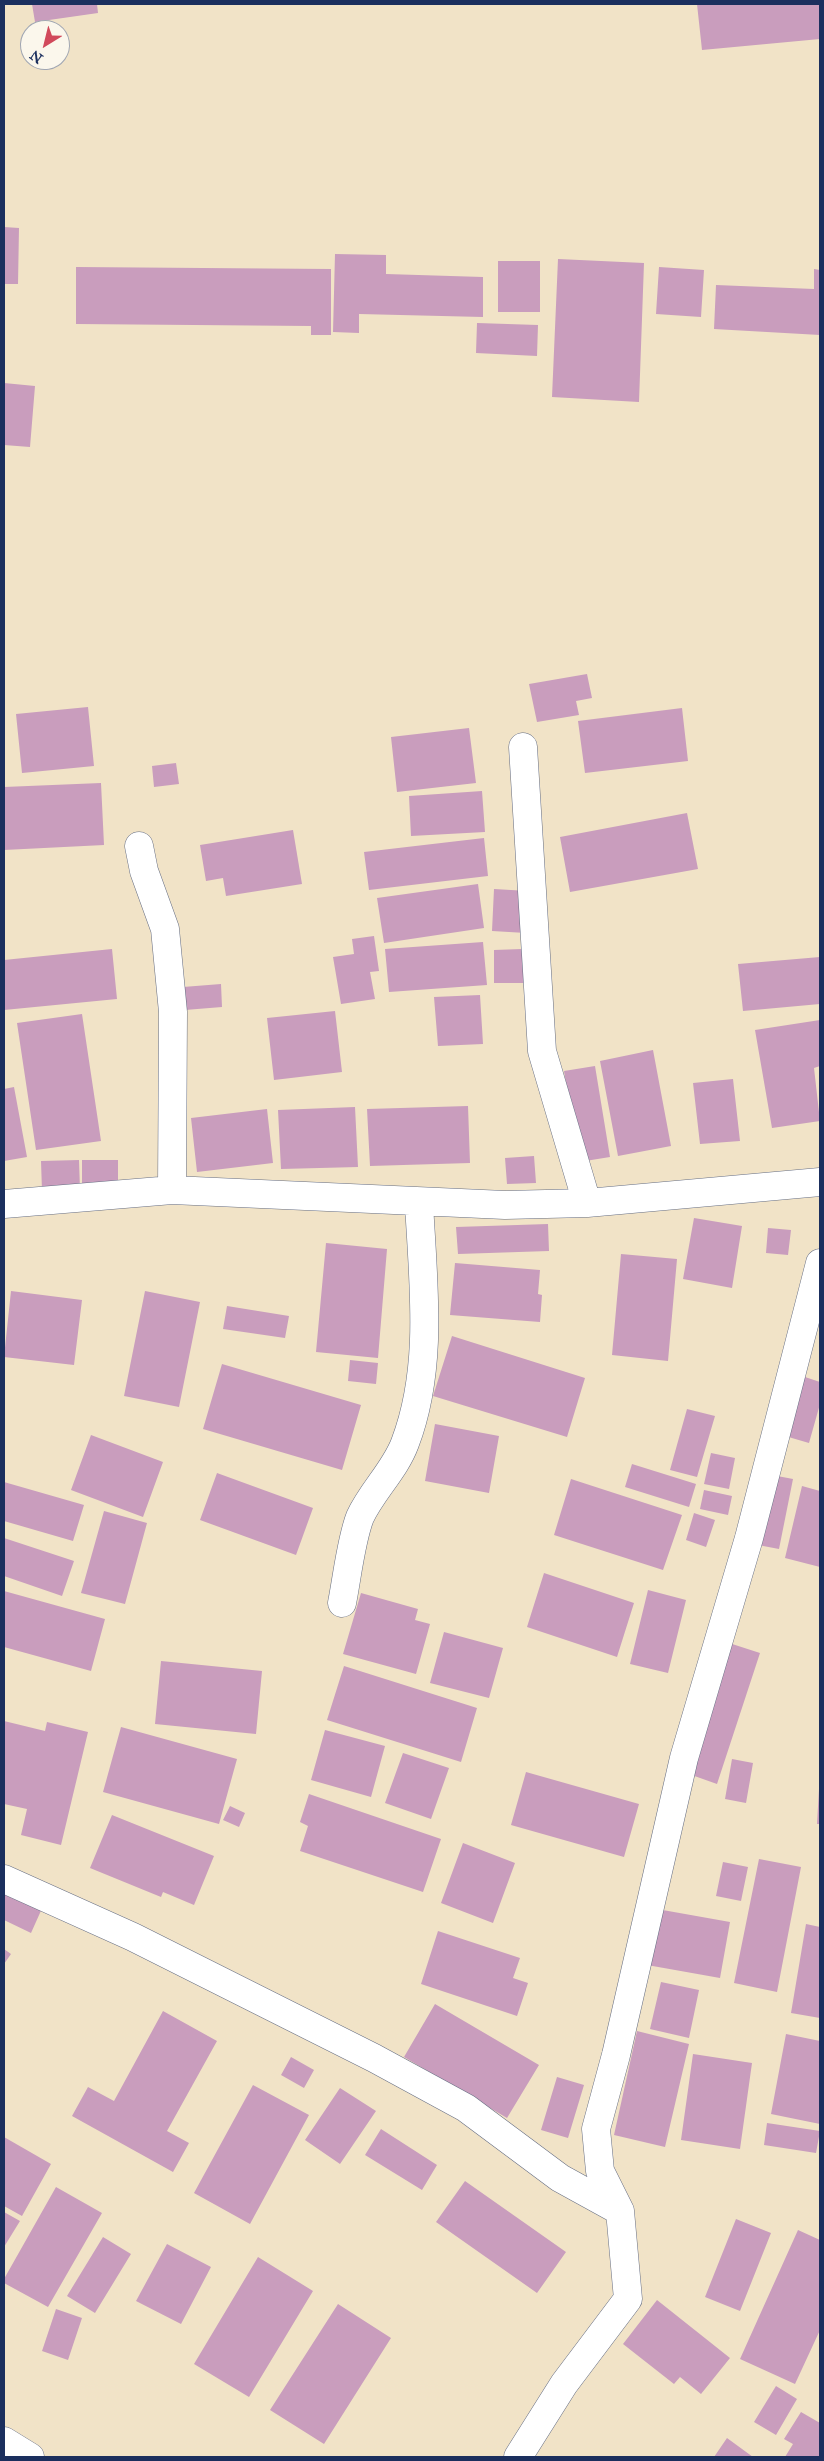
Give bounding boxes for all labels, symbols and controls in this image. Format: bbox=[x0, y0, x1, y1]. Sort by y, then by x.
north arrow bbox=[20, 20, 70, 70]
text: N bbox=[27, 46, 46, 67]

